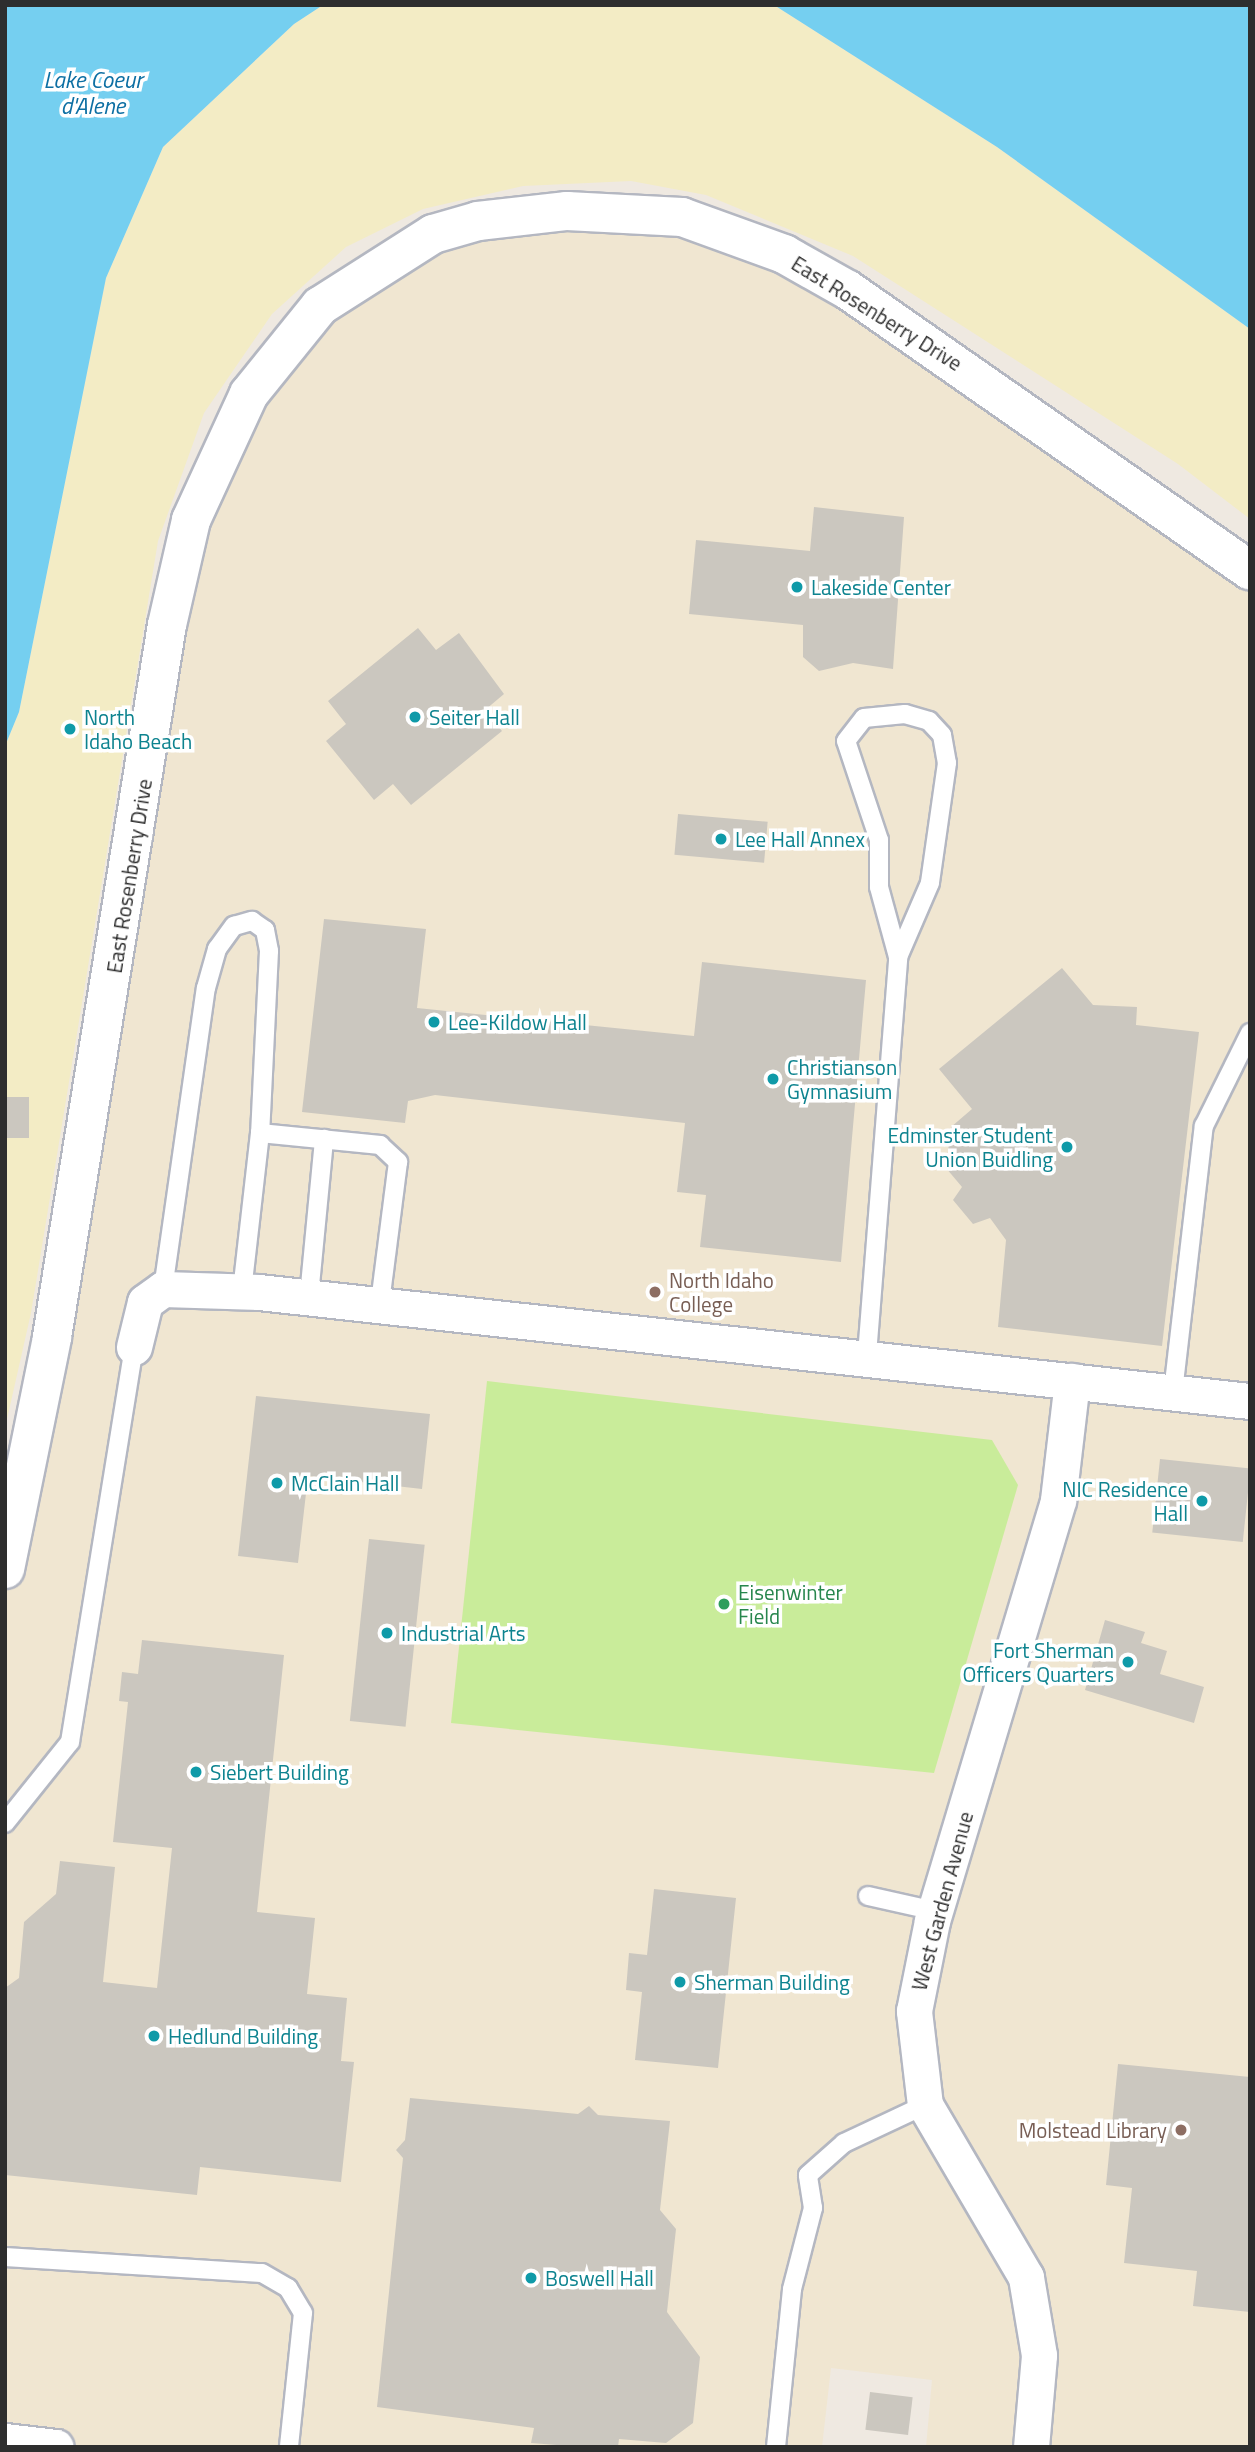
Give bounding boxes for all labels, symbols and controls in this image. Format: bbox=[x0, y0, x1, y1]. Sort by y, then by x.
water label: Lake Coeur d'Alene bbox=[44, 66, 142, 120]
street label: East Rosenberry Drive bbox=[787, 250, 967, 376]
place label: Lakeside Center bbox=[811, 574, 951, 600]
marker: Lakeside Center bbox=[789, 579, 805, 595]
place label: North Idaho Beach bbox=[84, 704, 192, 754]
place label: Seiter Hall bbox=[429, 704, 520, 730]
marker: Seiter Hall bbox=[407, 709, 423, 725]
marker: North Idaho Beach bbox=[62, 721, 78, 737]
street label: East Rosenberry Drive bbox=[101, 777, 157, 975]
place label: Lee Hall Annex bbox=[735, 826, 865, 852]
marker: Lee Hall Annex bbox=[713, 831, 729, 847]
place label: Lee-Kildow Hall bbox=[448, 1009, 587, 1035]
marker: Lee-Kildow Hall bbox=[426, 1014, 442, 1030]
place label: Christianson Gymnasium bbox=[787, 1054, 897, 1104]
marker: Christianson Gymnasium bbox=[765, 1071, 781, 1087]
place label: Edminster Student Union Buidling bbox=[887, 1122, 1053, 1172]
marker: Edminster Student Union Buidling bbox=[1059, 1139, 1075, 1155]
place label: North Idaho College bbox=[669, 1267, 774, 1317]
marker: North Idaho College bbox=[647, 1284, 663, 1300]
place label: McClain Hall bbox=[291, 1470, 399, 1496]
marker: McClain Hall bbox=[269, 1475, 285, 1491]
place label: NIC Residence Hall bbox=[1062, 1476, 1188, 1526]
marker: NIC Residence Hall bbox=[1194, 1493, 1210, 1509]
place label: Eisenwinter Field bbox=[738, 1579, 843, 1629]
marker: Eisenwinter Field bbox=[716, 1596, 732, 1612]
place label: Industrial Arts bbox=[401, 1620, 526, 1646]
marker: Industrial Arts bbox=[379, 1625, 395, 1641]
place label: Fort Sherman Officers Quarters bbox=[963, 1637, 1114, 1687]
marker: Fort Sherman Officers Quarters bbox=[1120, 1654, 1136, 1670]
place label: Siebert Building bbox=[210, 1759, 349, 1785]
marker: Siebert Building bbox=[188, 1764, 204, 1780]
street label: West Garden Avenue bbox=[906, 1809, 978, 1993]
place label: Sherman Building bbox=[694, 1969, 850, 1995]
marker: Sherman Building bbox=[672, 1974, 688, 1990]
place label: Hedlund Building bbox=[168, 2023, 318, 2049]
marker: Hedlund Building bbox=[146, 2028, 162, 2044]
place label: Molstead Library bbox=[1019, 2117, 1167, 2143]
marker: Molstead Library bbox=[1173, 2122, 1189, 2138]
place label: Boswell Hall bbox=[545, 2265, 654, 2291]
marker: Boswell Hall bbox=[523, 2270, 539, 2286]

